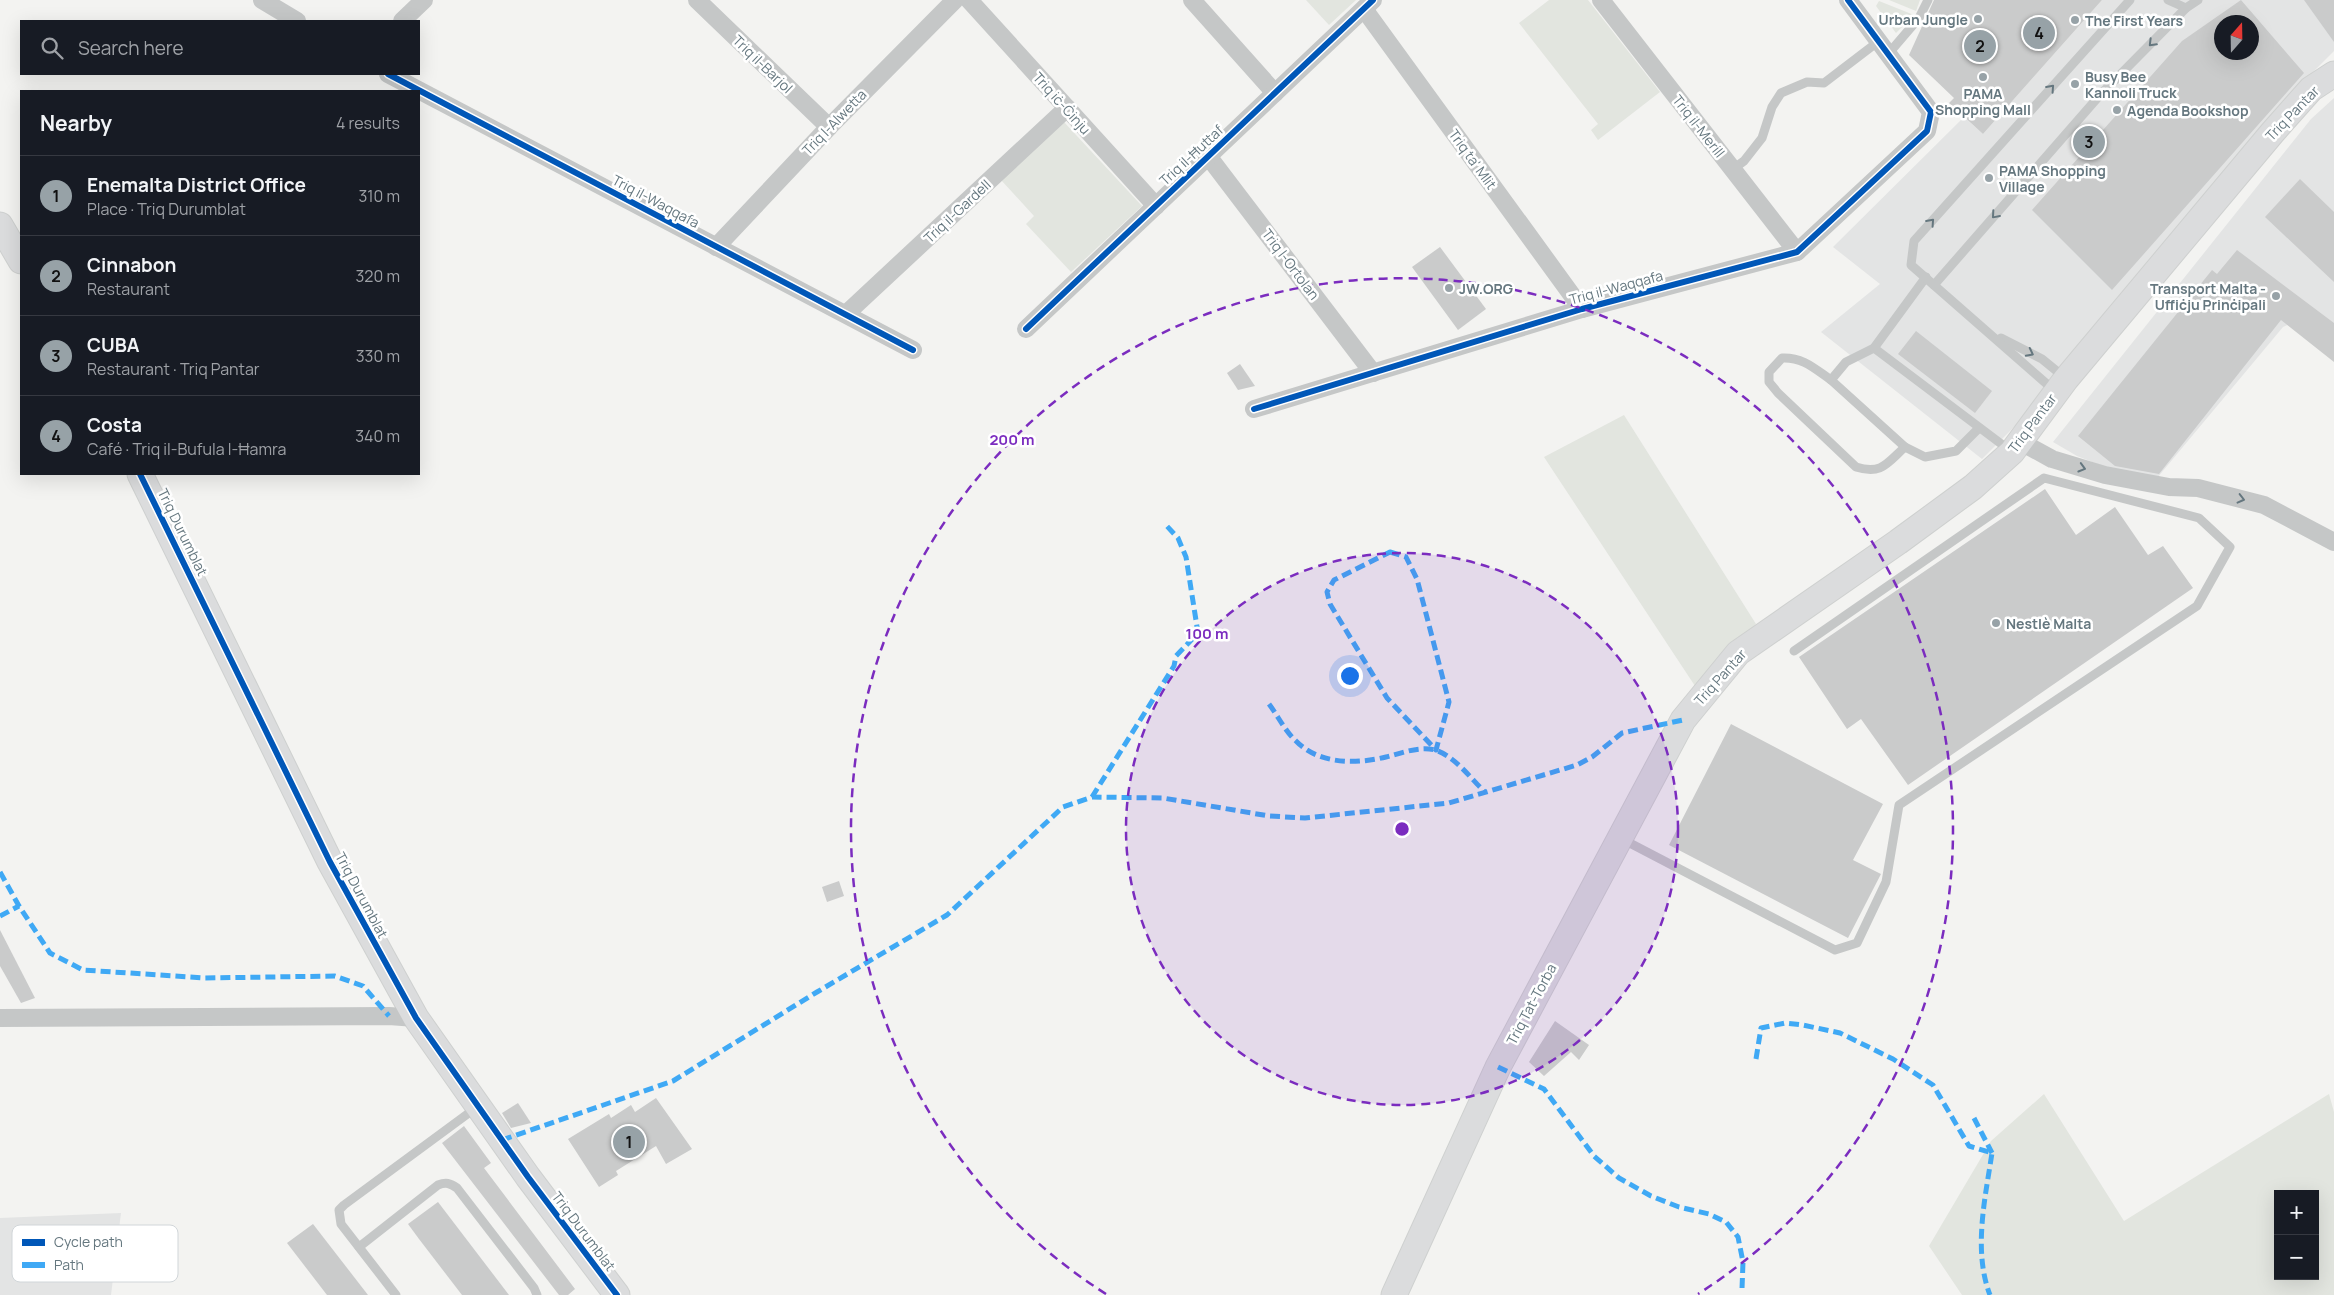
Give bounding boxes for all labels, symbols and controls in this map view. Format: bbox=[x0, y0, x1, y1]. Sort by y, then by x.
place label: Urban Jungle bbox=[1879, 10, 1968, 29]
place label: The First Years bbox=[2085, 11, 2184, 30]
marker: Urban Jungle bbox=[1972, 13, 1984, 25]
pin: 4 bbox=[2023, 14, 2055, 52]
marker: The First Years bbox=[2069, 14, 2081, 26]
north arrow bbox=[2214, 15, 2259, 60]
search box bbox=[20, 20, 420, 75]
pin: 2 bbox=[1964, 27, 1996, 65]
street label: Triq il-Barjol bbox=[729, 31, 797, 97]
icon: search bbox=[38, 34, 66, 62]
text: Search here bbox=[78, 35, 184, 61]
one-way arrow bbox=[2149, 37, 2158, 46]
place label: Busy Bee Kannoli Truck bbox=[2085, 67, 2177, 102]
street label: Triq iċ-Ċinju bbox=[1029, 68, 1095, 138]
marker: PAMA Shopping Mall bbox=[1977, 71, 1989, 83]
marker: Busy Bee Kannoli Truck bbox=[2069, 78, 2081, 90]
street label: Triq Pantar bbox=[2261, 81, 2323, 145]
place label: PAMA Shopping Mall bbox=[1935, 84, 2031, 119]
street label: Triq l-Alwetta bbox=[798, 85, 870, 159]
one-way arrow bbox=[2045, 85, 2054, 94]
street label: Triq il-Merill bbox=[1669, 91, 1729, 161]
place label: Agenda Bookshop bbox=[2127, 101, 2249, 120]
marker: Agenda Bookshop bbox=[2111, 104, 2123, 116]
text: Nearby bbox=[40, 109, 112, 137]
text: 4 results bbox=[336, 112, 400, 134]
street label: Triq il-Ħuttaf bbox=[1155, 120, 1227, 189]
pin: 3 bbox=[2073, 123, 2105, 161]
street label: Triq ta' Mlit bbox=[1445, 125, 1501, 193]
place label: PAMA Shopping Village bbox=[1999, 161, 2106, 196]
street label: Triq il-Waqqafa bbox=[609, 170, 703, 232]
text: Enemalta District Office bbox=[87, 172, 306, 198]
marker: PAMA Shopping Village bbox=[1983, 172, 1995, 184]
street label: Triq il-Gardell bbox=[919, 175, 995, 247]
text: 1 bbox=[52, 185, 60, 207]
text: 310 m bbox=[358, 185, 400, 207]
text: Place · Triq Durumblat bbox=[87, 198, 246, 220]
one-way arrow bbox=[1992, 209, 2001, 218]
one-way arrow bbox=[1925, 219, 1934, 228]
street label: Triq l-Ortolan bbox=[1258, 225, 1324, 303]
text: Cinnabon bbox=[87, 252, 176, 278]
text: 2 bbox=[51, 265, 61, 287]
text: 320 m bbox=[356, 265, 400, 287]
street label: Triq il-Waqqafa bbox=[1567, 265, 1665, 309]
text: Restaurant bbox=[87, 278, 170, 300]
place label: JW.ORG bbox=[1459, 279, 1513, 298]
place label: Transport Malta - Uffiċju Prinċipali bbox=[2150, 279, 2266, 314]
marker: JW.ORG bbox=[1443, 282, 1455, 294]
marker: Transport Malta - Uffiċju Prinċipali bbox=[2270, 290, 2282, 302]
text: CUBA bbox=[87, 332, 139, 358]
text: 3 bbox=[51, 345, 61, 367]
text: 330 m bbox=[356, 345, 400, 367]
one-way arrow bbox=[2024, 347, 2033, 357]
text: Restaurant · Triq Pantar bbox=[87, 358, 260, 380]
street label: Triq Pantar bbox=[2003, 389, 2061, 457]
text: Costa bbox=[87, 412, 142, 438]
text: 4 bbox=[51, 425, 61, 447]
text: 340 m bbox=[355, 425, 400, 447]
text: 200 m bbox=[989, 429, 1035, 450]
text: Café · Triq il-Bufula l-Ħamra bbox=[87, 438, 286, 460]
one-way arrow bbox=[2077, 462, 2085, 472]
street label: Triq Durumblat bbox=[154, 485, 213, 579]
one-way arrow bbox=[2236, 493, 2245, 504]
place label: Nestlè Malta bbox=[2006, 614, 2091, 633]
marker: Nestlè Malta bbox=[1990, 617, 2002, 629]
text: 100 m bbox=[1186, 623, 1228, 644]
street label: Triq Pantar bbox=[1690, 645, 1750, 709]
your location bbox=[1337, 663, 1363, 689]
centre of rings bbox=[1393, 820, 1411, 838]
street label: Triq Durumblat bbox=[331, 849, 393, 942]
street label: Triq Tat-Torba bbox=[1502, 960, 1560, 1048]
pin: 1 bbox=[613, 1123, 645, 1161]
street label: Triq Durumblat bbox=[548, 1187, 620, 1275]
map controls bbox=[2274, 1190, 2319, 1280]
button: + bbox=[2274, 1190, 2319, 1235]
legend bbox=[12, 1225, 178, 1282]
text: Cycle path bbox=[54, 1232, 123, 1251]
button: − bbox=[2274, 1235, 2319, 1280]
text: Path bbox=[54, 1255, 84, 1274]

